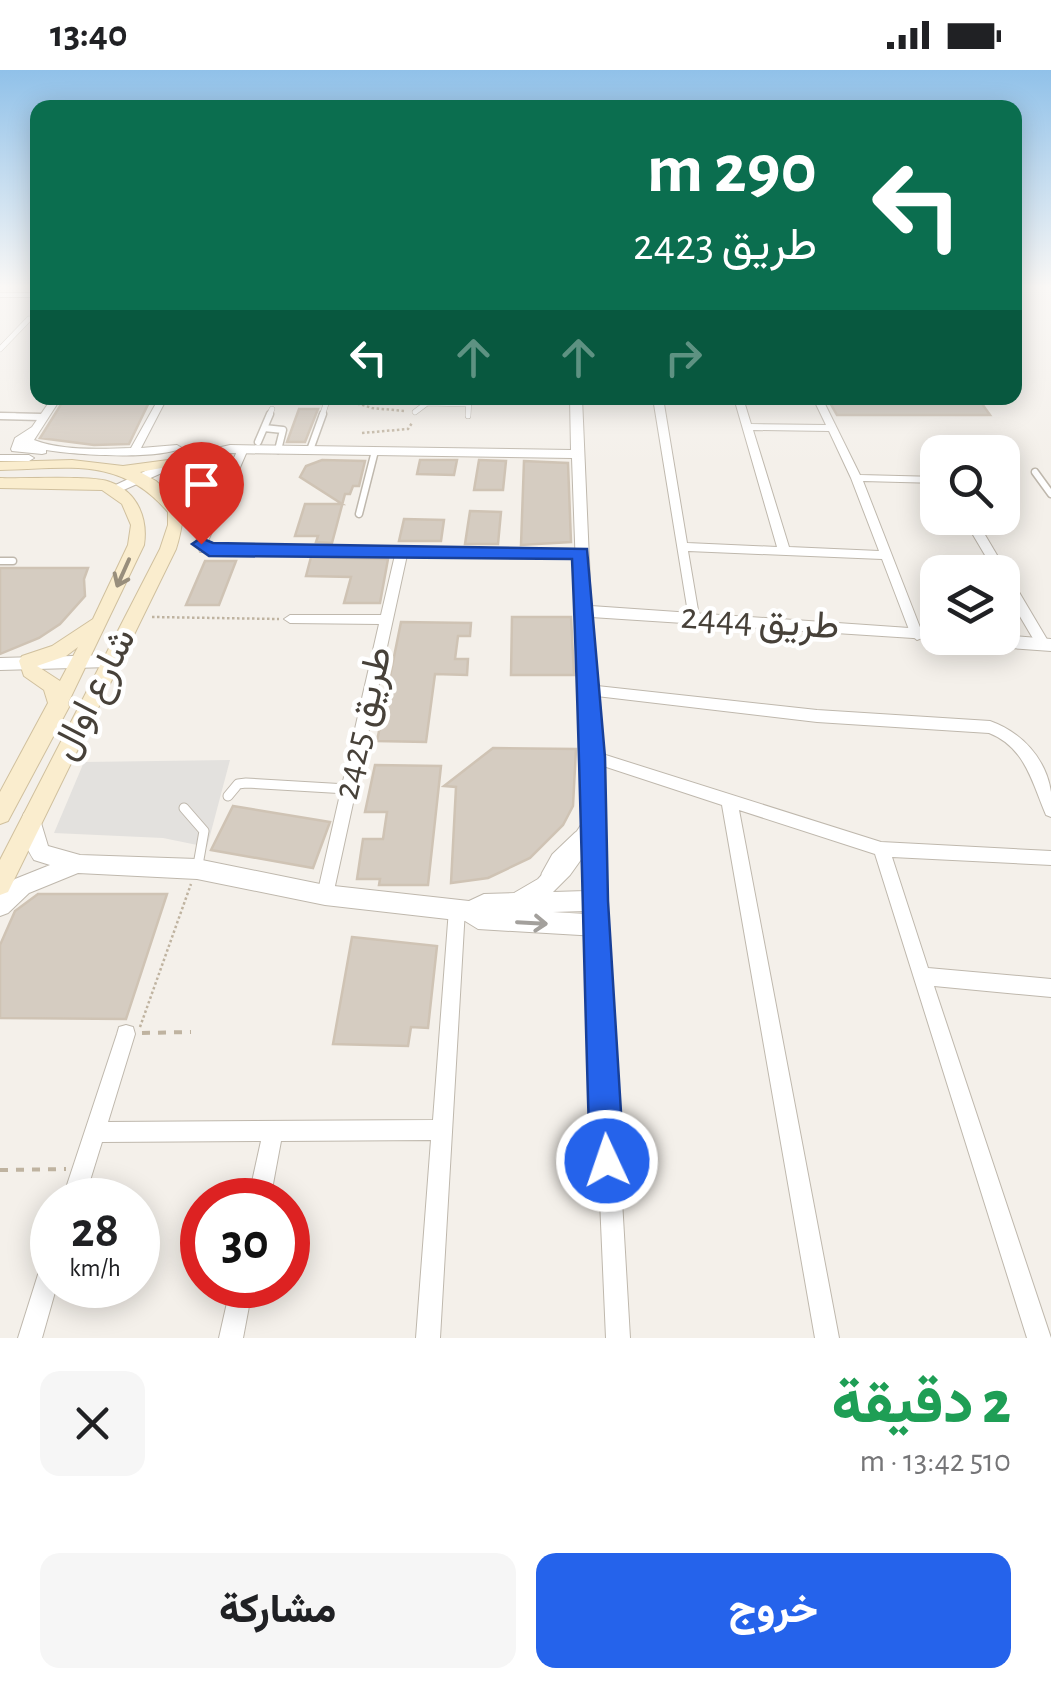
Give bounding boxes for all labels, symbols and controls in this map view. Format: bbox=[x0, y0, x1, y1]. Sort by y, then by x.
text: 13:40 bbox=[50, 16, 128, 54]
text: 290 m bbox=[647, 135, 817, 205]
icon: left bbox=[852, 140, 982, 270]
text: طريق 2423 bbox=[633, 223, 817, 268]
icon: left bbox=[341, 330, 396, 385]
icon: ahead bbox=[446, 330, 501, 385]
icon: ahead bbox=[551, 330, 606, 385]
icon: right bbox=[656, 330, 711, 385]
map controls bbox=[920, 435, 1020, 655]
button: search bbox=[920, 435, 1020, 535]
pin bbox=[159, 442, 244, 545]
icon: arrive bbox=[174, 457, 229, 512]
button: layers bbox=[920, 555, 1020, 655]
one-way arrow bbox=[113, 557, 131, 588]
street label: طريق 2444 bbox=[679, 598, 841, 648]
street label: شارع اوال bbox=[45, 622, 148, 768]
street label: طريق 2425 bbox=[327, 643, 401, 804]
one-way arrow bbox=[515, 914, 548, 933]
position arrow bbox=[555, 1109, 659, 1213]
speed limit sign: 30 bbox=[180, 1178, 310, 1308]
text: 28 bbox=[71, 1206, 119, 1256]
text: km/h bbox=[69, 1256, 121, 1281]
button: close bbox=[40, 1371, 145, 1476]
text: 2 دقيقة bbox=[831, 1374, 1011, 1434]
text: 510 m · 13:42 bbox=[859, 1445, 1011, 1477]
button: مشاركة bbox=[40, 1553, 516, 1668]
button: خروج bbox=[536, 1553, 1011, 1668]

